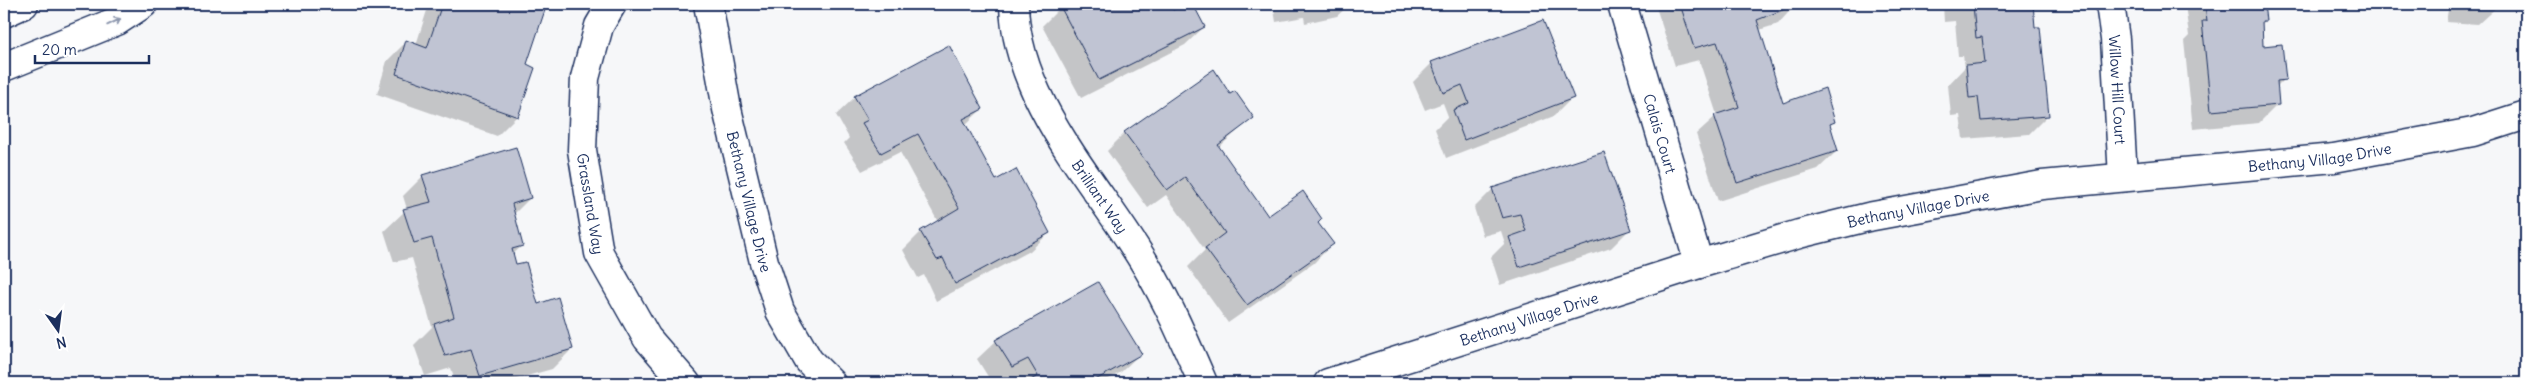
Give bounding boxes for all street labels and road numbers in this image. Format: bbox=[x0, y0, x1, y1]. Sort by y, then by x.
street label: Willow Hill Court bbox=[2105, 34, 2131, 145]
street label: Calais Court bbox=[1640, 91, 1681, 176]
street label: Bethany Village Drive bbox=[723, 129, 776, 275]
street label: Bethany Village Drive bbox=[2247, 138, 2393, 175]
street label: Grassland Way bbox=[573, 152, 609, 256]
street label: Brilliant Way bbox=[1068, 156, 1132, 237]
street label: Bethany Village Drive bbox=[1845, 185, 1991, 231]
street label: Bethany Village Drive bbox=[1457, 287, 1601, 350]

